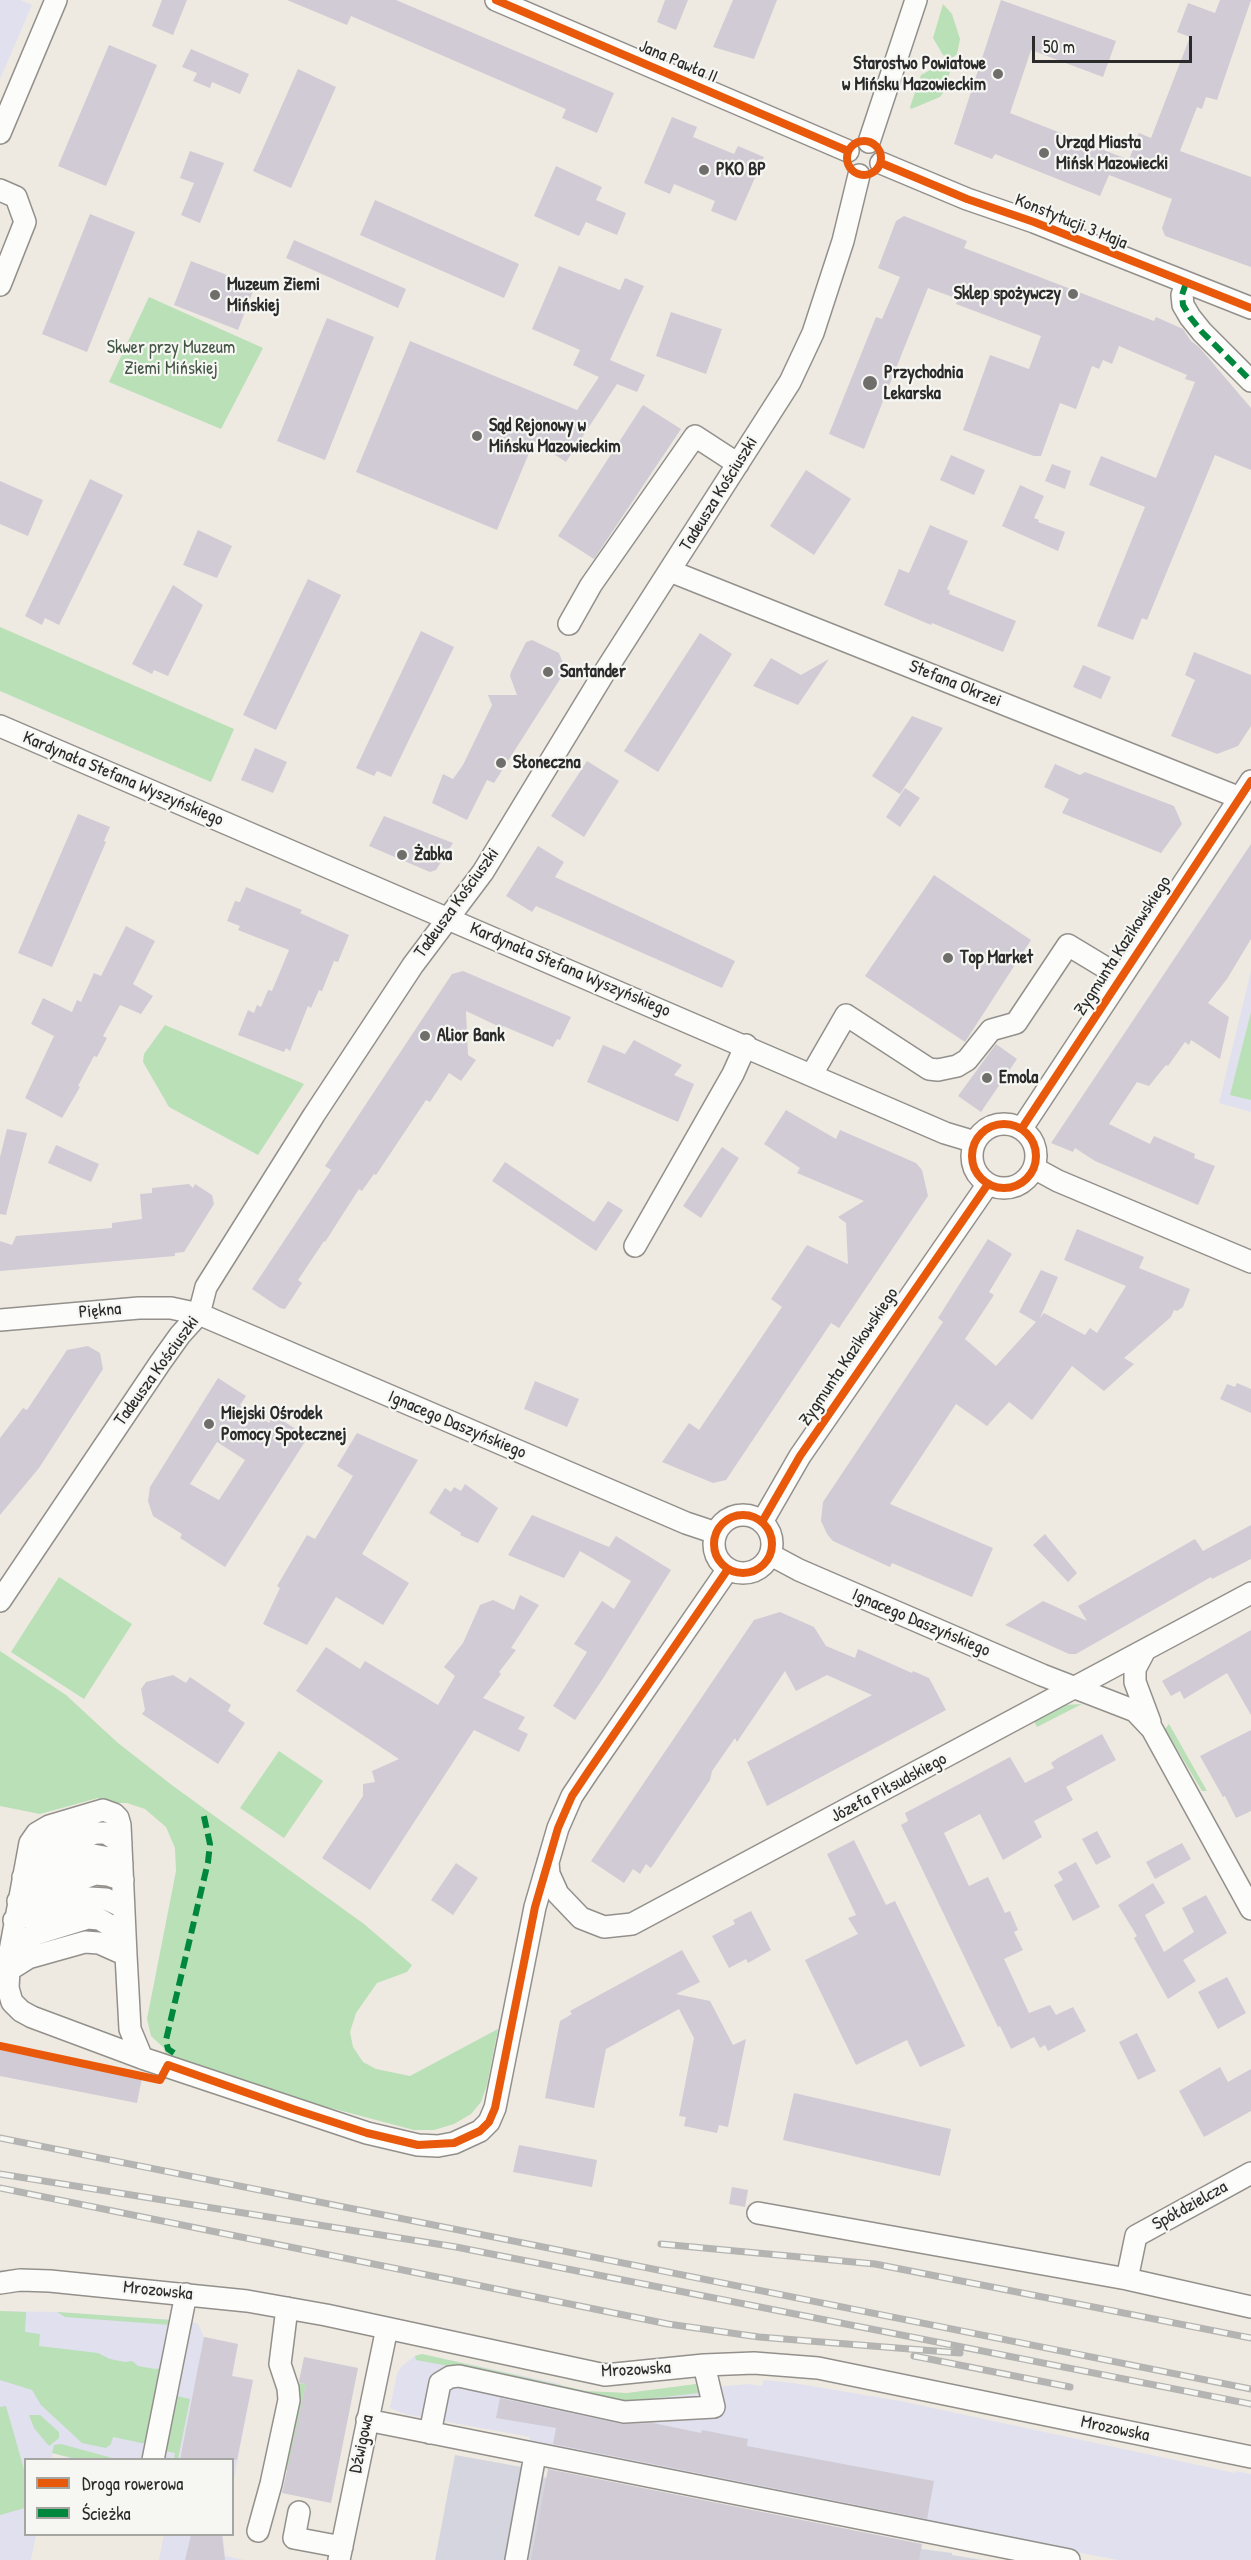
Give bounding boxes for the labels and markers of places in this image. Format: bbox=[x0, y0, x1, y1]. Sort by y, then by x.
place label: Starostwo Powiatowe w Mińsku Mazowieckim bbox=[842, 53, 986, 96]
marker: Starostwo Powiatowe w Mińsku Mazowieckim bbox=[991, 67, 1005, 81]
place label: Urząd Miasta Mińsk Mazowiecki bbox=[1056, 132, 1168, 174]
marker: Urząd Miasta Mińsk Mazowiecki bbox=[1037, 146, 1051, 160]
place label: PKO BP bbox=[716, 159, 766, 181]
marker: PKO BP bbox=[697, 163, 711, 177]
place label: Muzeum Ziemi Mińskiej bbox=[227, 274, 320, 316]
place label: Sklep spożywczy bbox=[954, 283, 1061, 305]
marker: Sklep spożywczy bbox=[1066, 287, 1080, 301]
marker: Muzeum Ziemi Mińskiej bbox=[208, 288, 222, 302]
place label: Przychodnia Lekarska bbox=[884, 362, 963, 404]
marker: Przychodnia Lekarska bbox=[861, 374, 879, 392]
place label: Sąd Rejonowy w Mińsku Mazowieckim bbox=[489, 415, 621, 458]
marker: Sąd Rejonowy w Mińsku Mazowieckim bbox=[470, 429, 484, 443]
place label: Santander bbox=[560, 661, 626, 683]
marker: Santander bbox=[541, 665, 555, 679]
place label: Słoneczna bbox=[513, 752, 581, 774]
marker: Słoneczna bbox=[494, 756, 508, 770]
place label: Żabka bbox=[414, 844, 452, 866]
marker: Żabka bbox=[395, 848, 409, 862]
place label: Top Market bbox=[960, 947, 1033, 969]
marker: Top Market bbox=[941, 951, 955, 965]
place label: Alior Bank bbox=[437, 1025, 505, 1047]
marker: Alior Bank bbox=[418, 1029, 432, 1043]
place label: Emola bbox=[999, 1067, 1038, 1089]
marker: Emola bbox=[980, 1071, 994, 1085]
place label: Miejski Ośrodek Pomocy Społecznej bbox=[221, 1403, 347, 1446]
marker: Miejski Ośrodek Pomocy Społecznej bbox=[202, 1417, 216, 1431]

